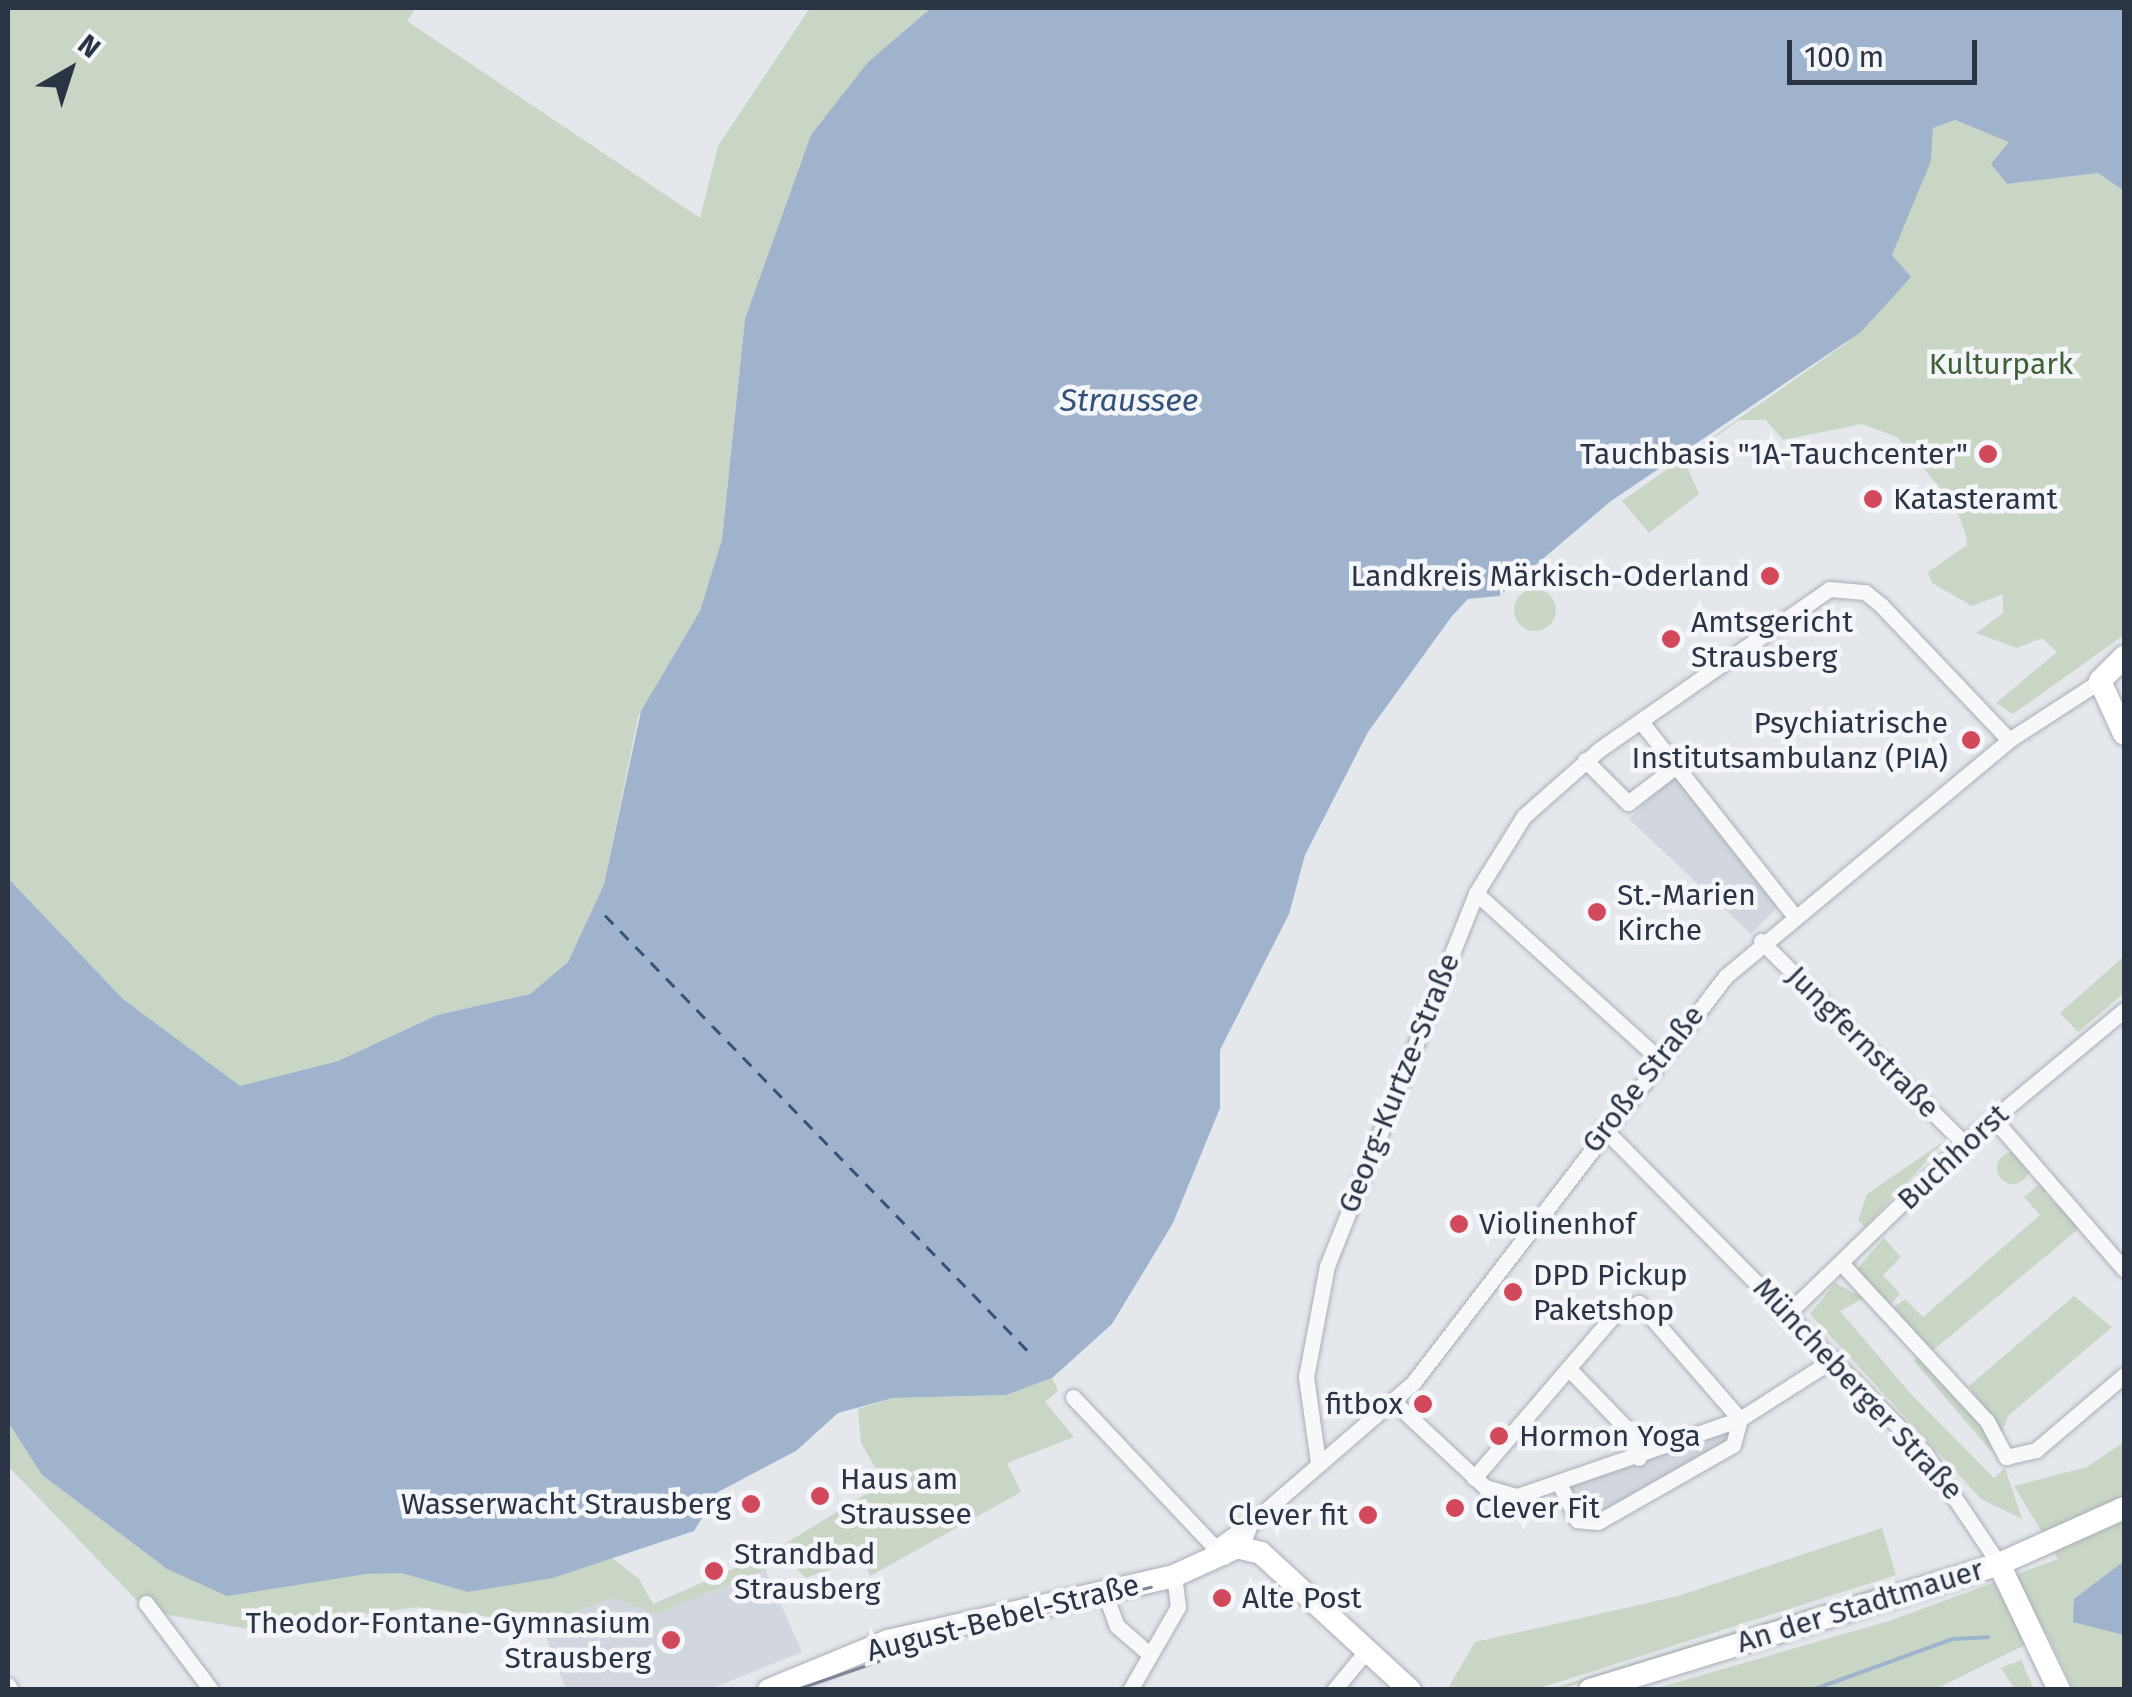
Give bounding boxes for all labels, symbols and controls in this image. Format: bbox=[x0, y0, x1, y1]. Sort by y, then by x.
north arrow bbox=[20, 20, 120, 120]
scale bar bbox=[1792, 20, 1982, 82]
text: N bbox=[72, 28, 107, 65]
text: 100 m bbox=[1804, 39, 1884, 75]
park label: Kulturpark bbox=[1929, 346, 2073, 382]
water label: Straussee bbox=[1060, 381, 1198, 419]
place label: Tauchbasis "1A-Tauchcenter" bbox=[1580, 436, 1968, 472]
marker: Tauchbasis "1A-Tauchcenter" bbox=[1977, 443, 1999, 465]
place label: Katasteramt bbox=[1893, 481, 2058, 517]
marker: Katasteramt bbox=[1862, 488, 1884, 510]
place label: Landkreis Märkisch-Oderland bbox=[1351, 558, 1750, 594]
marker: Landkreis Märkisch-Oderland bbox=[1759, 565, 1781, 587]
place label: Amtsgericht Strausberg bbox=[1691, 604, 1853, 674]
marker: Amtsgericht Strausberg bbox=[1660, 628, 1682, 650]
place label: Psychiatrische Institutsambulanz (PIA) bbox=[1632, 705, 1948, 776]
marker: Psychiatrische Institutsambulanz (PIA) bbox=[1958, 727, 1984, 753]
place label: St.-Marien Kirche bbox=[1617, 877, 1756, 948]
marker: St.-Marien Kirche bbox=[1586, 901, 1608, 923]
street label: Georg-Kurtze-Straße bbox=[1330, 948, 1468, 1218]
street label: Jungfernstraße bbox=[1779, 958, 1947, 1126]
street label: Große Straße bbox=[1574, 998, 1712, 1160]
street label: Buchhorst bbox=[1890, 1097, 2016, 1217]
place label: Violinenhof bbox=[1479, 1206, 1636, 1242]
marker: Violinenhof bbox=[1448, 1213, 1470, 1235]
place label: DPD Pickup Paketshop bbox=[1533, 1257, 1688, 1328]
street label: Müncheberger Straße bbox=[1746, 1270, 1970, 1508]
marker: DPD Pickup Paketshop bbox=[1502, 1281, 1524, 1303]
place label: fitbox bbox=[1325, 1386, 1403, 1422]
marker: fitbox bbox=[1412, 1393, 1434, 1415]
place label: Hormon Yoga bbox=[1519, 1418, 1701, 1454]
marker: Hormon Yoga bbox=[1488, 1425, 1510, 1447]
place label: Haus am Straussee bbox=[840, 1461, 972, 1532]
marker: Haus am Straussee bbox=[809, 1485, 831, 1507]
place label: Wasserwacht Strausberg bbox=[401, 1486, 731, 1522]
place label: Clever Fit bbox=[1475, 1490, 1600, 1526]
marker: Wasserwacht Strausberg bbox=[740, 1493, 762, 1515]
place label: Clever fit bbox=[1228, 1497, 1348, 1533]
marker: Clever Fit bbox=[1444, 1497, 1466, 1519]
marker: Clever fit bbox=[1357, 1504, 1379, 1526]
place label: Strandbad Strausberg bbox=[734, 1536, 880, 1606]
street label: An der Stadtmauer bbox=[1732, 1551, 1988, 1661]
marker: Strandbad Strausberg bbox=[703, 1560, 725, 1582]
street label: August-Bebel-Straße bbox=[863, 1567, 1143, 1669]
place label: Alte Post bbox=[1242, 1580, 1362, 1616]
marker: Alte Post bbox=[1211, 1587, 1233, 1609]
place label: Theodor-Fontane-Gymnasium Strausberg bbox=[246, 1605, 651, 1676]
marker: Theodor-Fontane-Gymnasium Strausberg bbox=[660, 1629, 682, 1651]

